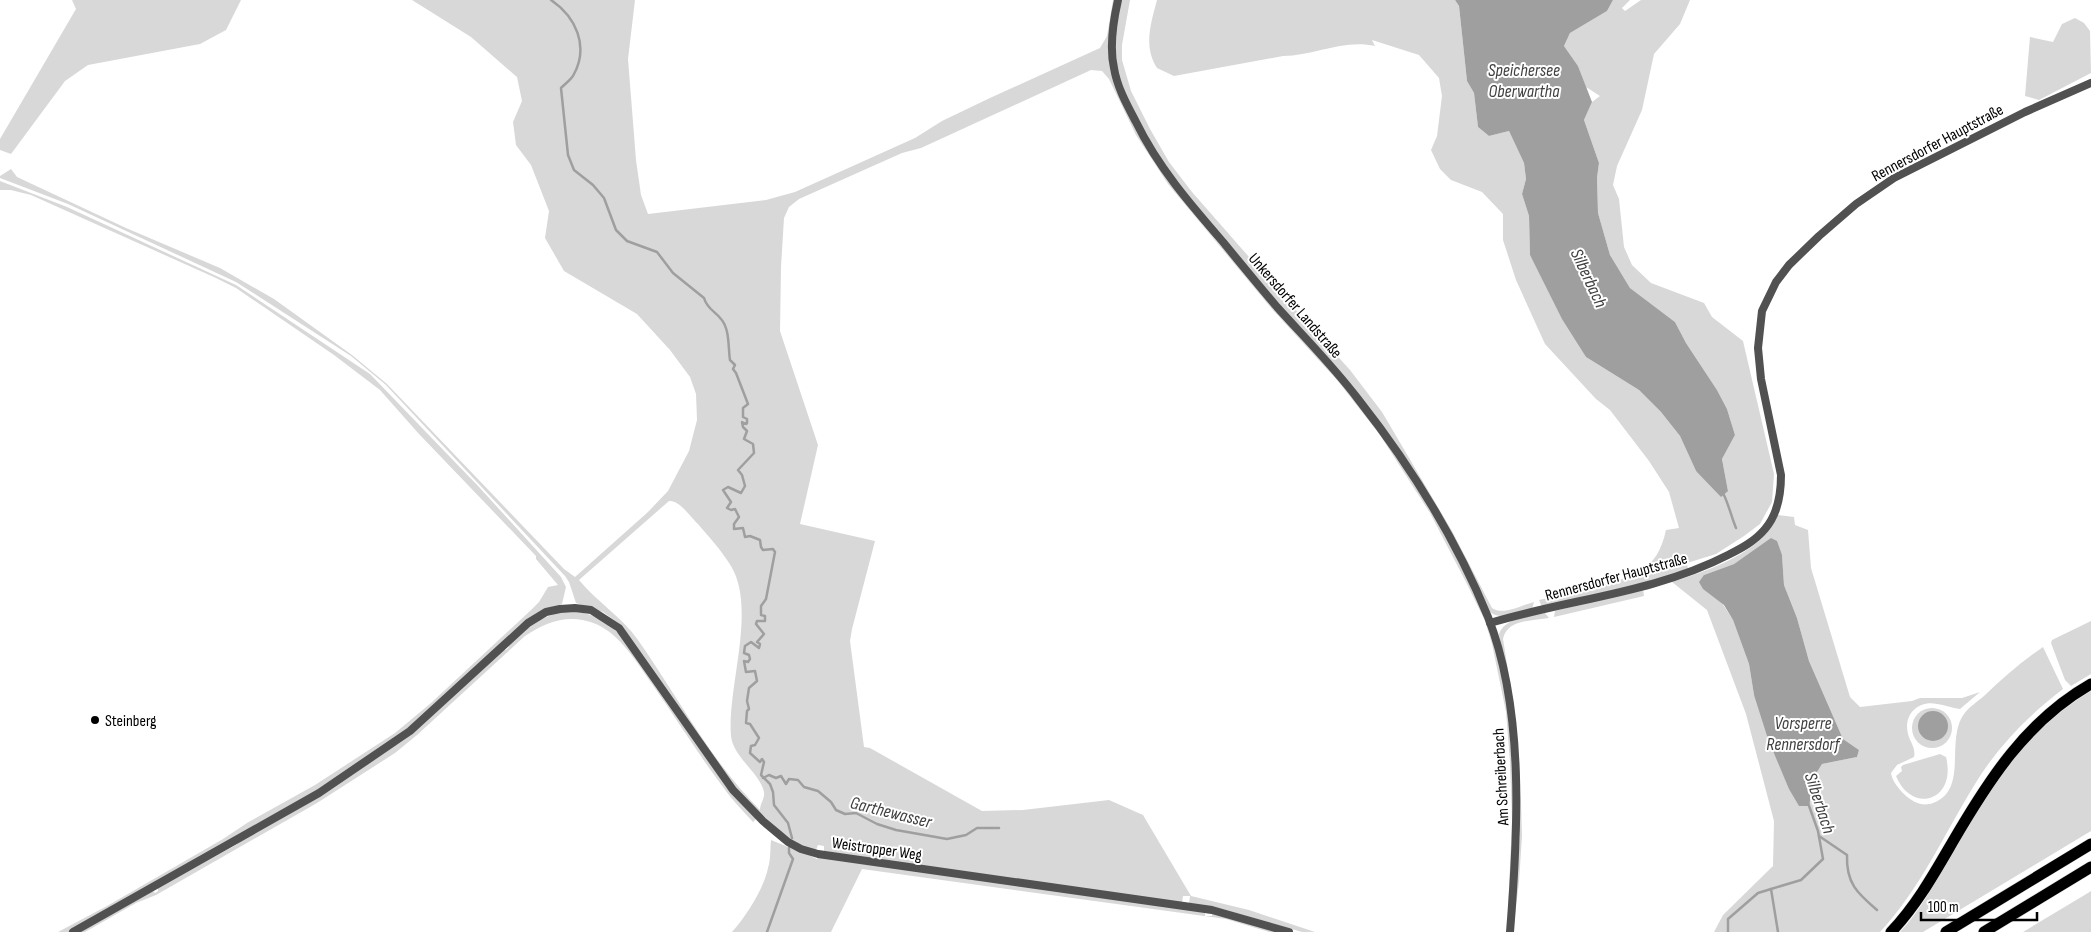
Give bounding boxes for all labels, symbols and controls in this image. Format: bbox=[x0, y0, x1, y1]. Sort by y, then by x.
water label: Speichersee Oberwartha bbox=[1488, 60, 1560, 102]
street label: Rennersdorfer Hauptstraße bbox=[1869, 101, 2007, 186]
water label: Silberbach bbox=[1566, 245, 1611, 311]
street label: Unkersdorfer Landstraße bbox=[1244, 250, 1346, 362]
street label: Rennersdorfer Hauptstraße bbox=[1543, 549, 1690, 606]
place label: Steinberg bbox=[105, 712, 156, 731]
water label: Vorsperre Rennersdorf bbox=[1766, 713, 1842, 755]
marker: Steinberg bbox=[89, 714, 101, 726]
street label: Am Schreiberbach bbox=[1489, 728, 1514, 827]
water label: Silberbach bbox=[1800, 770, 1839, 837]
water label: Garthewasser bbox=[848, 792, 935, 833]
street label: Weistropper Weg bbox=[830, 834, 923, 865]
scale bar bbox=[1921, 890, 2037, 922]
text: 100 m bbox=[1928, 898, 1959, 917]

